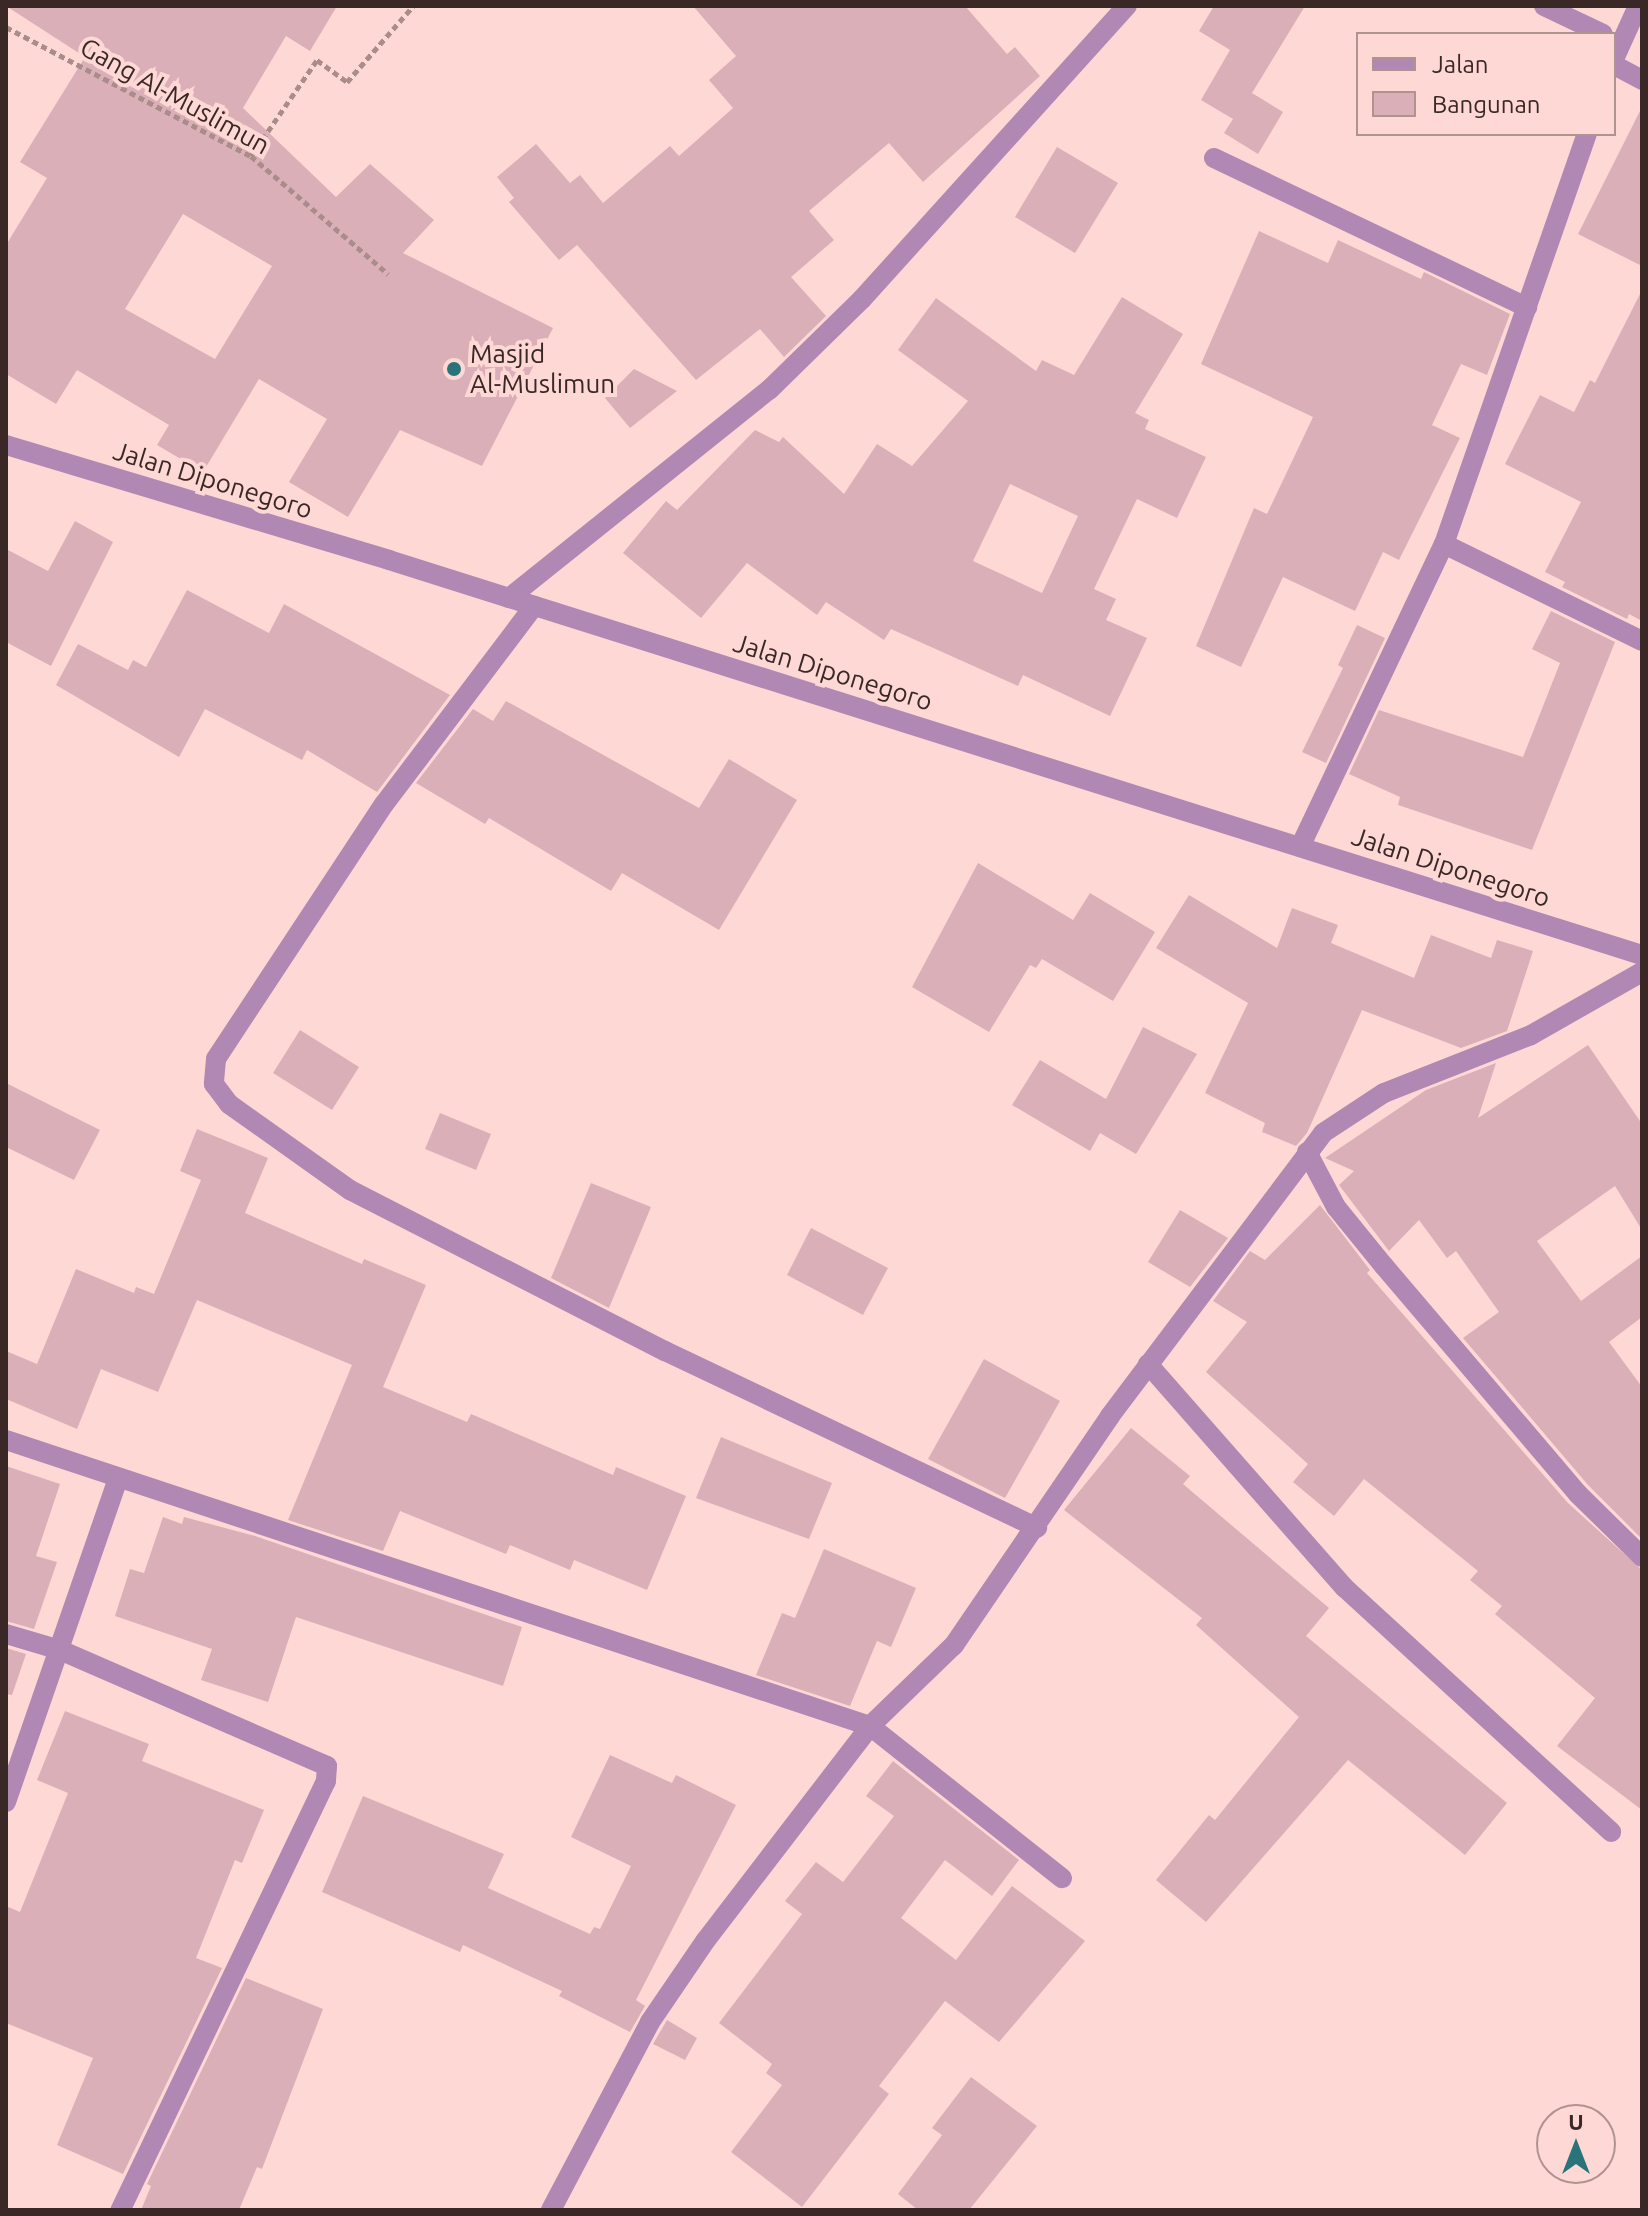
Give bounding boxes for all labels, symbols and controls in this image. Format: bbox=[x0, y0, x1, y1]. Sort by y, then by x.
street label: Gang Al-Muslimun bbox=[75, 31, 275, 161]
legend bbox=[1356, 32, 1616, 136]
text: Jalan bbox=[1432, 51, 1489, 78]
text: Bangunan bbox=[1432, 91, 1541, 118]
place label: Masjid Al-Muslimun bbox=[470, 338, 615, 400]
marker: Masjid Al-Muslimun bbox=[445, 360, 463, 378]
street label: Jalan Diponegoro bbox=[110, 435, 316, 525]
street label: Jalan Diponegoro bbox=[730, 627, 936, 717]
street label: Jalan Diponegoro bbox=[1348, 820, 1554, 914]
north arrow bbox=[1536, 2104, 1616, 2184]
text: U bbox=[1568, 2109, 1584, 2134]

